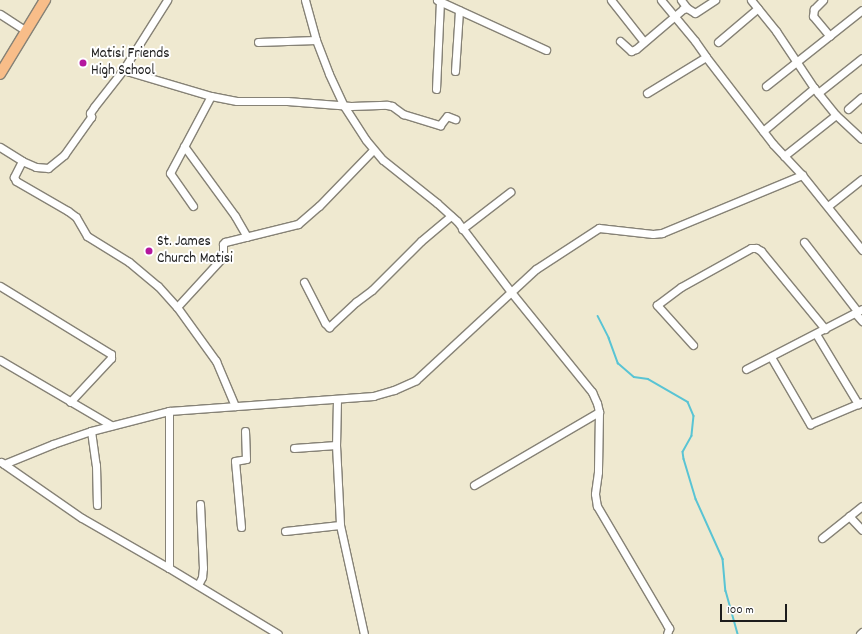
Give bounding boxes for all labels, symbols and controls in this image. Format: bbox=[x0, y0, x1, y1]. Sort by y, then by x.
place label: Matisi Friends High School bbox=[91, 45, 169, 80]
marker: Matisi Friends High School bbox=[78, 58, 88, 68]
place label: St. James Church Matisi bbox=[157, 233, 233, 268]
marker: St. James Church Matisi bbox=[144, 246, 154, 256]
scale bar bbox=[722, 596, 789, 622]
text: 100 m bbox=[727, 602, 754, 619]

